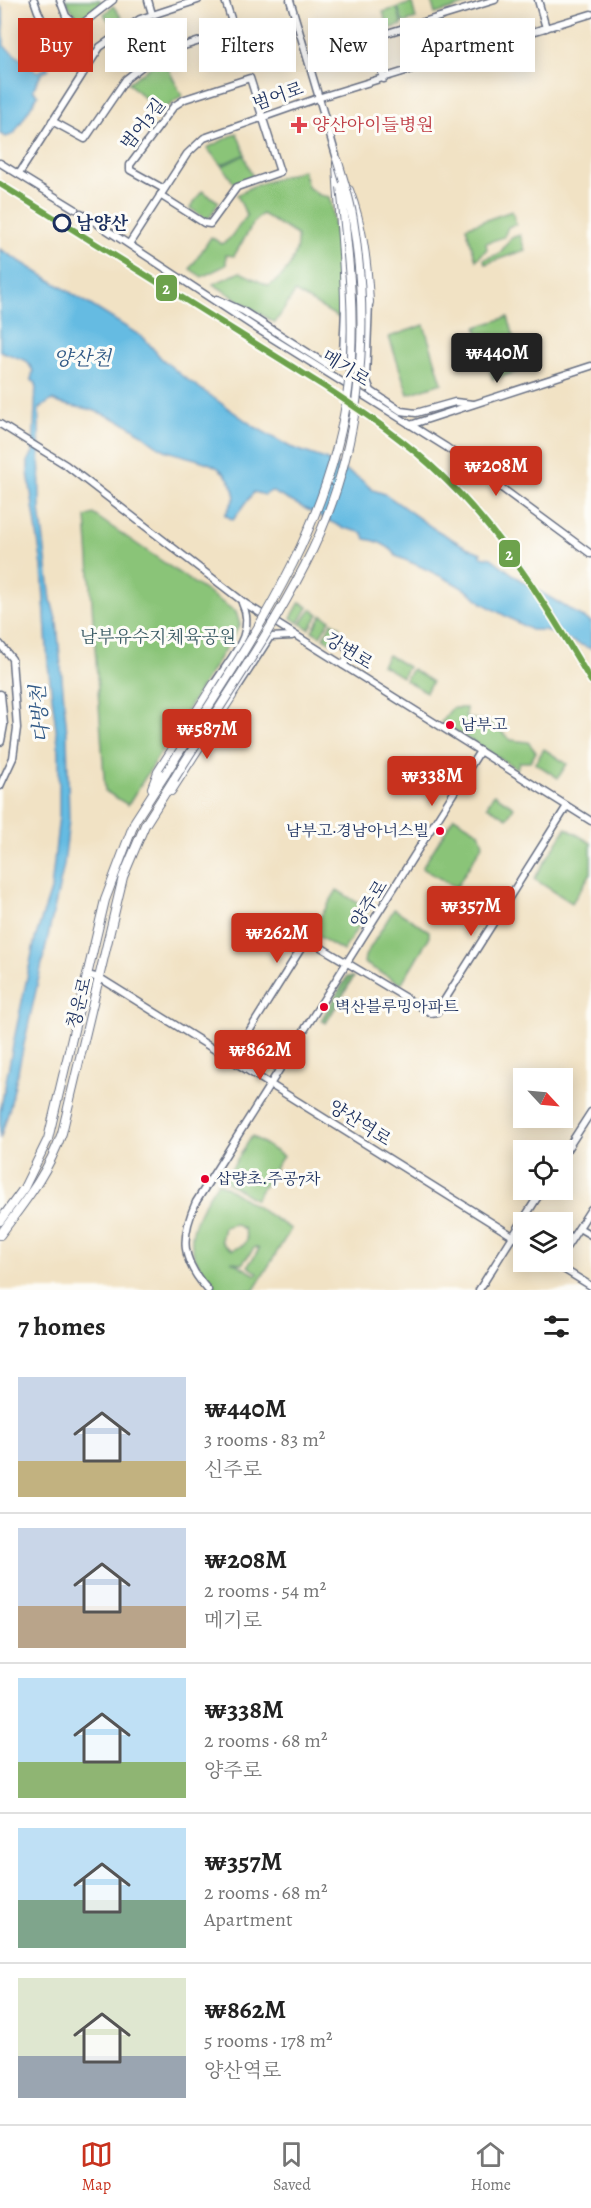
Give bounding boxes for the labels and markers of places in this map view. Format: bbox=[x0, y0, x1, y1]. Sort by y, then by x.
place label: 양산아이들병원 bbox=[312, 113, 434, 137]
marker: 양산아이들병원 bbox=[290, 116, 308, 134]
place label: 남양산 bbox=[76, 211, 129, 235]
marker: 남양산 bbox=[53, 214, 71, 232]
pin: ₩440M bbox=[455, 333, 539, 384]
pin: ₩208M bbox=[454, 446, 538, 497]
pin: ₩587M bbox=[165, 709, 249, 760]
place label: 남부고 bbox=[461, 714, 508, 736]
marker: 남부고 bbox=[444, 719, 456, 731]
pin: ₩338M bbox=[390, 756, 474, 807]
place label: 남부고·경남아너스빌 bbox=[286, 820, 429, 842]
marker: 남부고·경남아너스빌 bbox=[434, 825, 446, 837]
pin: ₩357M bbox=[429, 886, 513, 937]
pin: ₩262M bbox=[235, 913, 319, 964]
place label: 벽산블루밍아파트 bbox=[335, 996, 459, 1018]
marker: 벽산블루밍아파트 bbox=[318, 1001, 330, 1013]
pin: ₩862M bbox=[218, 1030, 302, 1081]
place label: 삽량초.주공7차 bbox=[216, 1168, 321, 1190]
marker: 삽량초.주공7차 bbox=[199, 1173, 211, 1185]

